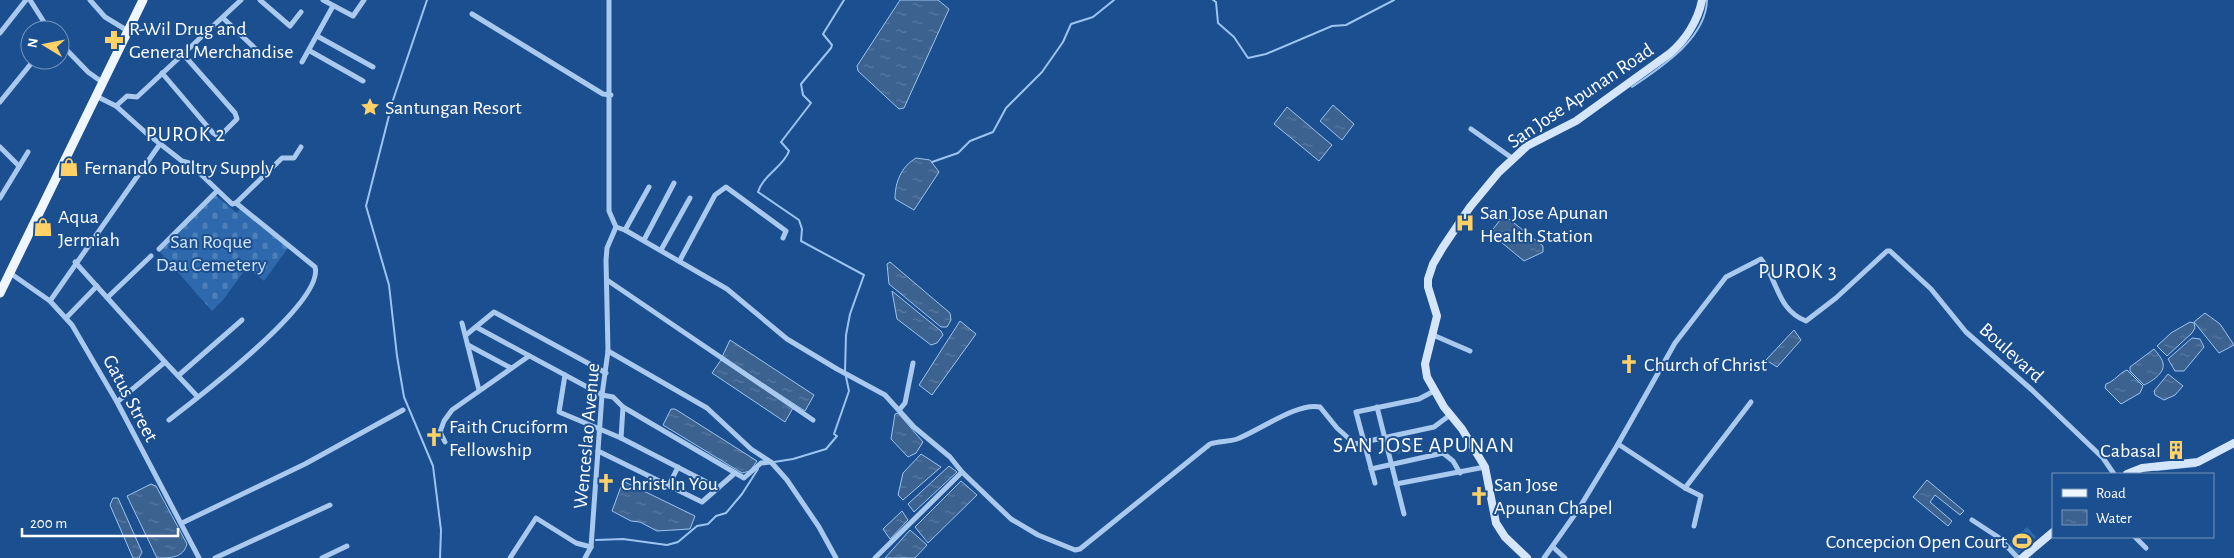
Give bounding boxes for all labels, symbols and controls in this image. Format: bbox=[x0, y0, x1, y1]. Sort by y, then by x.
place label: R-Wil Drug and General Merchandise bbox=[129, 19, 293, 62]
north arrow bbox=[20, 20, 70, 70]
pharmacy icon: R-Wil Drug and General Merchandise bbox=[103, 29, 125, 51]
text: N bbox=[25, 37, 41, 49]
street label: San Jose Apunan Road bbox=[1504, 40, 1657, 152]
place icon: Santungan Resort bbox=[359, 96, 381, 118]
place label: Santungan Resort bbox=[385, 98, 522, 118]
district label: PUROK 2 bbox=[146, 124, 226, 145]
shop icon: Fernando Poultry Supply bbox=[58, 156, 80, 178]
place label: Fernando Poultry Supply bbox=[84, 158, 274, 178]
place label: San Jose Apunan Health Station bbox=[1480, 203, 1608, 246]
place label: Aqua Jermiah bbox=[58, 207, 120, 250]
hospital icon: San Jose Apunan Health Station bbox=[1454, 212, 1476, 234]
shop icon: Aqua Jermiah bbox=[32, 216, 54, 238]
park label: San Roque Dau Cemetery bbox=[156, 232, 267, 275]
district label: PUROK 3 bbox=[1758, 261, 1838, 282]
street label: Boulevard bbox=[1975, 319, 2047, 387]
street label: Gatus Street bbox=[99, 352, 162, 446]
church icon: Church of Christ bbox=[1618, 353, 1640, 375]
place label: Church of Christ bbox=[1644, 355, 1768, 375]
street label: Wenceslao Avenue bbox=[571, 362, 603, 510]
place label: Faith Cruciform Fellowship bbox=[449, 417, 568, 460]
church icon: Faith Cruciform Fellowship bbox=[423, 426, 445, 448]
district label: SAN JOSE APUNAN bbox=[1333, 434, 1515, 456]
building icon: Cabasal bbox=[2165, 439, 2187, 461]
place label: Cabasal bbox=[2100, 441, 2161, 461]
church icon: Christ In You bbox=[595, 472, 617, 494]
legend bbox=[2052, 473, 2214, 538]
place label: Christ In You bbox=[621, 474, 718, 494]
place label: San Jose Apunan Chapel bbox=[1494, 475, 1613, 518]
church icon: San Jose Apunan Chapel bbox=[1468, 485, 1490, 507]
text: Road bbox=[2096, 486, 2126, 501]
scale bar bbox=[22, 506, 179, 538]
text: Water bbox=[2096, 511, 2132, 526]
text: 200 m bbox=[30, 516, 67, 531]
sports icon: Concepcion Open Court bbox=[2011, 530, 2033, 552]
place label: Concepcion Open Court bbox=[1826, 532, 2008, 552]

